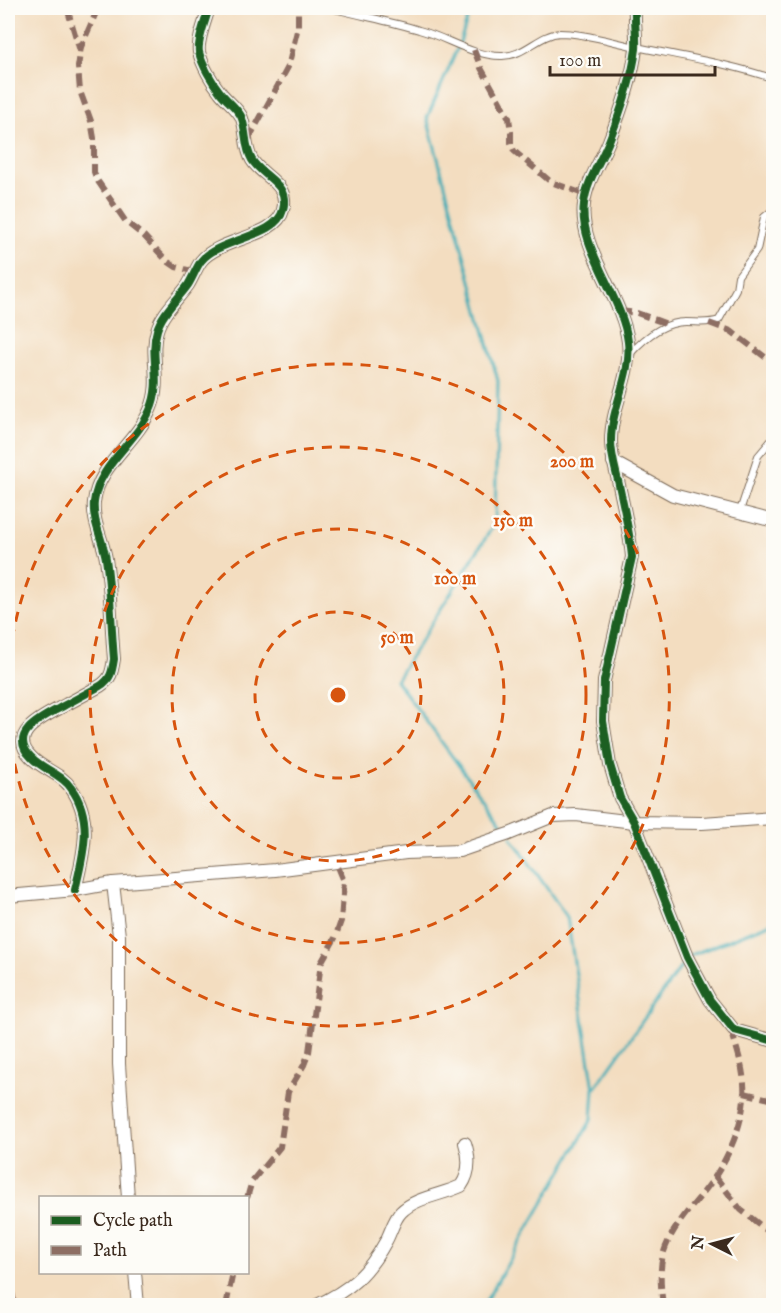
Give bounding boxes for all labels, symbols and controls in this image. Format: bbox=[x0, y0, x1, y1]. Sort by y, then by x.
scale bar bbox=[550, 39, 715, 77]
text: 100 m bbox=[559, 50, 601, 73]
text: 200 m bbox=[550, 451, 594, 474]
text: 150 m bbox=[493, 510, 533, 533]
text: 100 m bbox=[434, 568, 476, 591]
text: 50 m bbox=[380, 627, 414, 650]
centre of rings bbox=[328, 685, 348, 705]
legend bbox=[39, 1196, 249, 1274]
text: Cycle path bbox=[93, 1210, 173, 1233]
north arrow bbox=[682, 1214, 742, 1274]
text: N bbox=[688, 1235, 710, 1252]
text: Path bbox=[93, 1240, 127, 1263]

